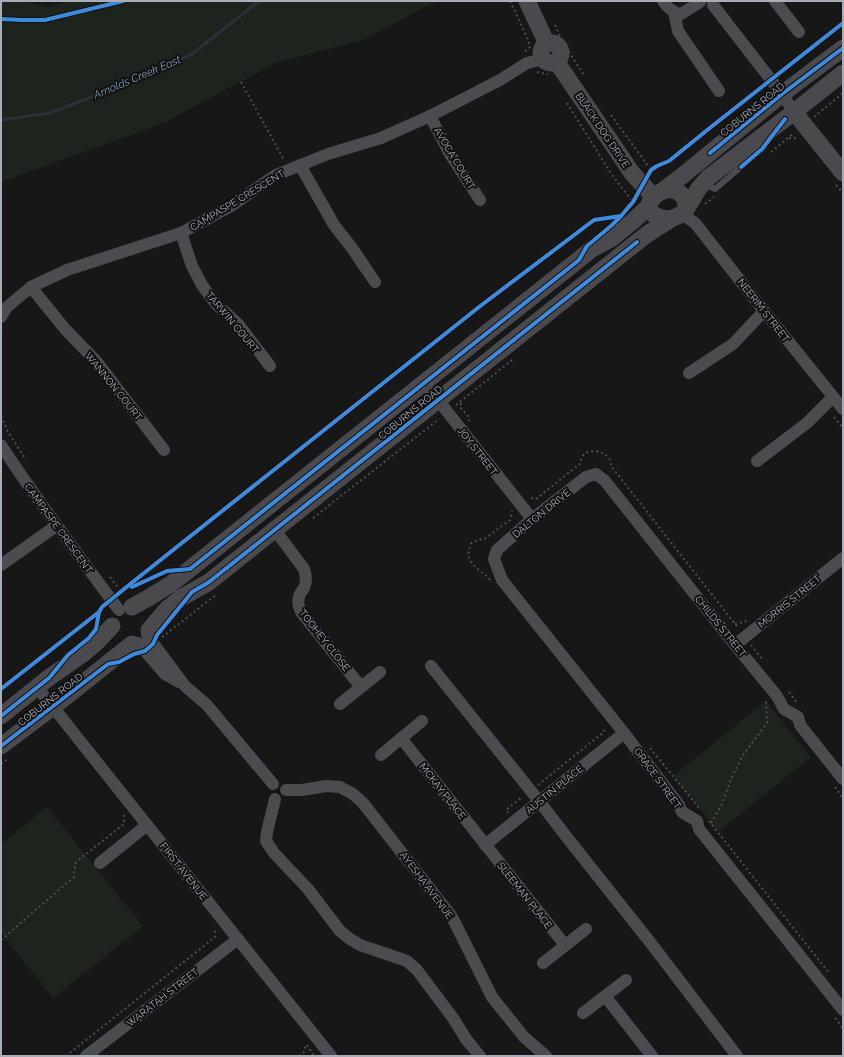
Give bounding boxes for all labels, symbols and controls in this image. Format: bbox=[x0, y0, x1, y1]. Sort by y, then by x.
water label: Arnolds Creek East bbox=[91, 53, 183, 102]
street label: COBURNS ROAD bbox=[718, 80, 787, 139]
street label: BLACK DOG DRIVE bbox=[573, 91, 632, 170]
street label: AVOCA COURT bbox=[432, 125, 477, 191]
street label: CAMPASPE CRESCENT bbox=[188, 168, 286, 233]
street label: NEERIM STREET bbox=[736, 277, 792, 344]
street label: TARWIN COURT bbox=[204, 290, 261, 355]
street label: WANNON COURT bbox=[83, 350, 144, 423]
street label: COBURNS ROAD bbox=[376, 383, 445, 442]
street label: JOY STREET bbox=[456, 425, 500, 477]
street label: CAMPASPE CRESCENT bbox=[22, 481, 95, 575]
street label: DALTON DRIVE bbox=[510, 487, 572, 540]
street label: MORRIS STREET bbox=[756, 573, 823, 630]
street label: CHILDS STREET bbox=[693, 594, 749, 659]
street label: TOOHEY CLOSE bbox=[297, 607, 352, 673]
street label: COBURNS ROAD bbox=[16, 671, 85, 728]
street label: GRACE STREET bbox=[632, 746, 683, 811]
street label: MCKAY PLACE bbox=[417, 761, 468, 822]
street label: AUSTIN PLACE bbox=[523, 763, 585, 816]
street label: FIRST AVENUE bbox=[158, 841, 209, 902]
street label: AYESHA AVENUE bbox=[398, 850, 455, 921]
street label: SLEEMAN PLACE bbox=[495, 860, 554, 931]
street label: WARATAH STREET bbox=[124, 966, 200, 1029]

